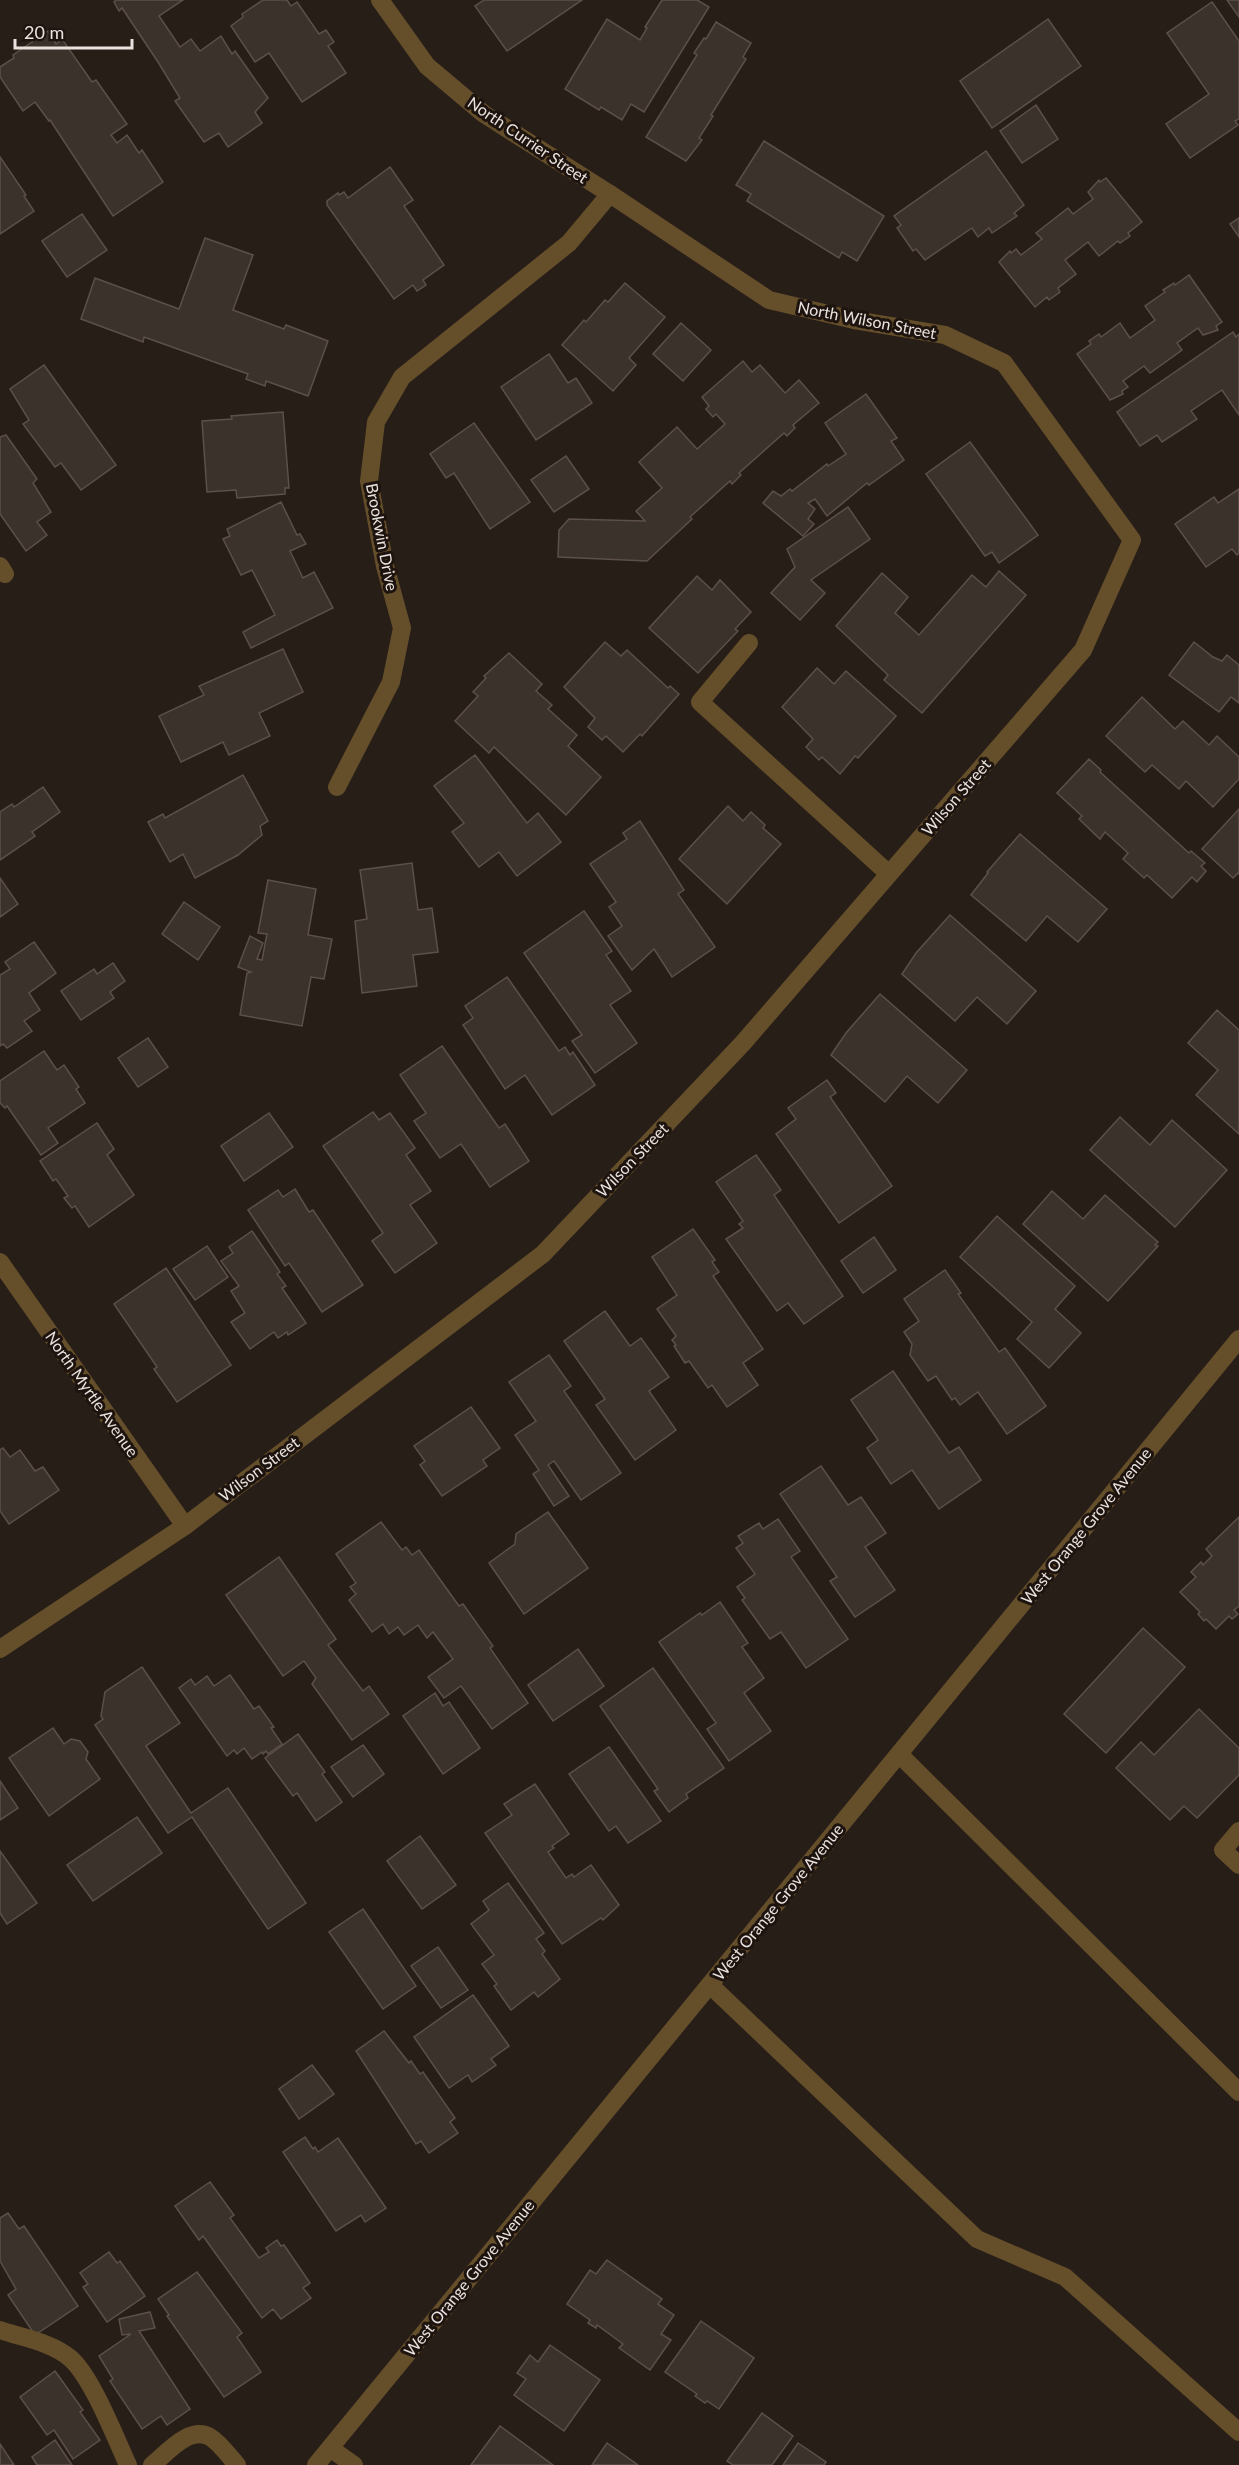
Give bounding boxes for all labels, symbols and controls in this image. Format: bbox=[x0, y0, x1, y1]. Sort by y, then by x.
scale bar bbox=[15, 12, 132, 50]
text: 20 m bbox=[24, 21, 64, 43]
street label: North Currier Street bbox=[465, 92, 592, 187]
street label: North Wilson Street bbox=[796, 297, 938, 342]
street label: Brookwin Drive bbox=[363, 481, 402, 592]
street label: Wilson Street bbox=[917, 754, 994, 839]
street label: Wilson Street bbox=[592, 1119, 672, 1201]
street label: North Myrtle Avenue bbox=[42, 1327, 143, 1460]
street label: Wilson Street bbox=[215, 1432, 303, 1505]
street label: West Orange Grove Avenue bbox=[1017, 1444, 1155, 1608]
street label: West Orange Grove Avenue bbox=[709, 1820, 847, 1984]
street label: West Orange Grove Avenue bbox=[400, 2196, 538, 2360]

